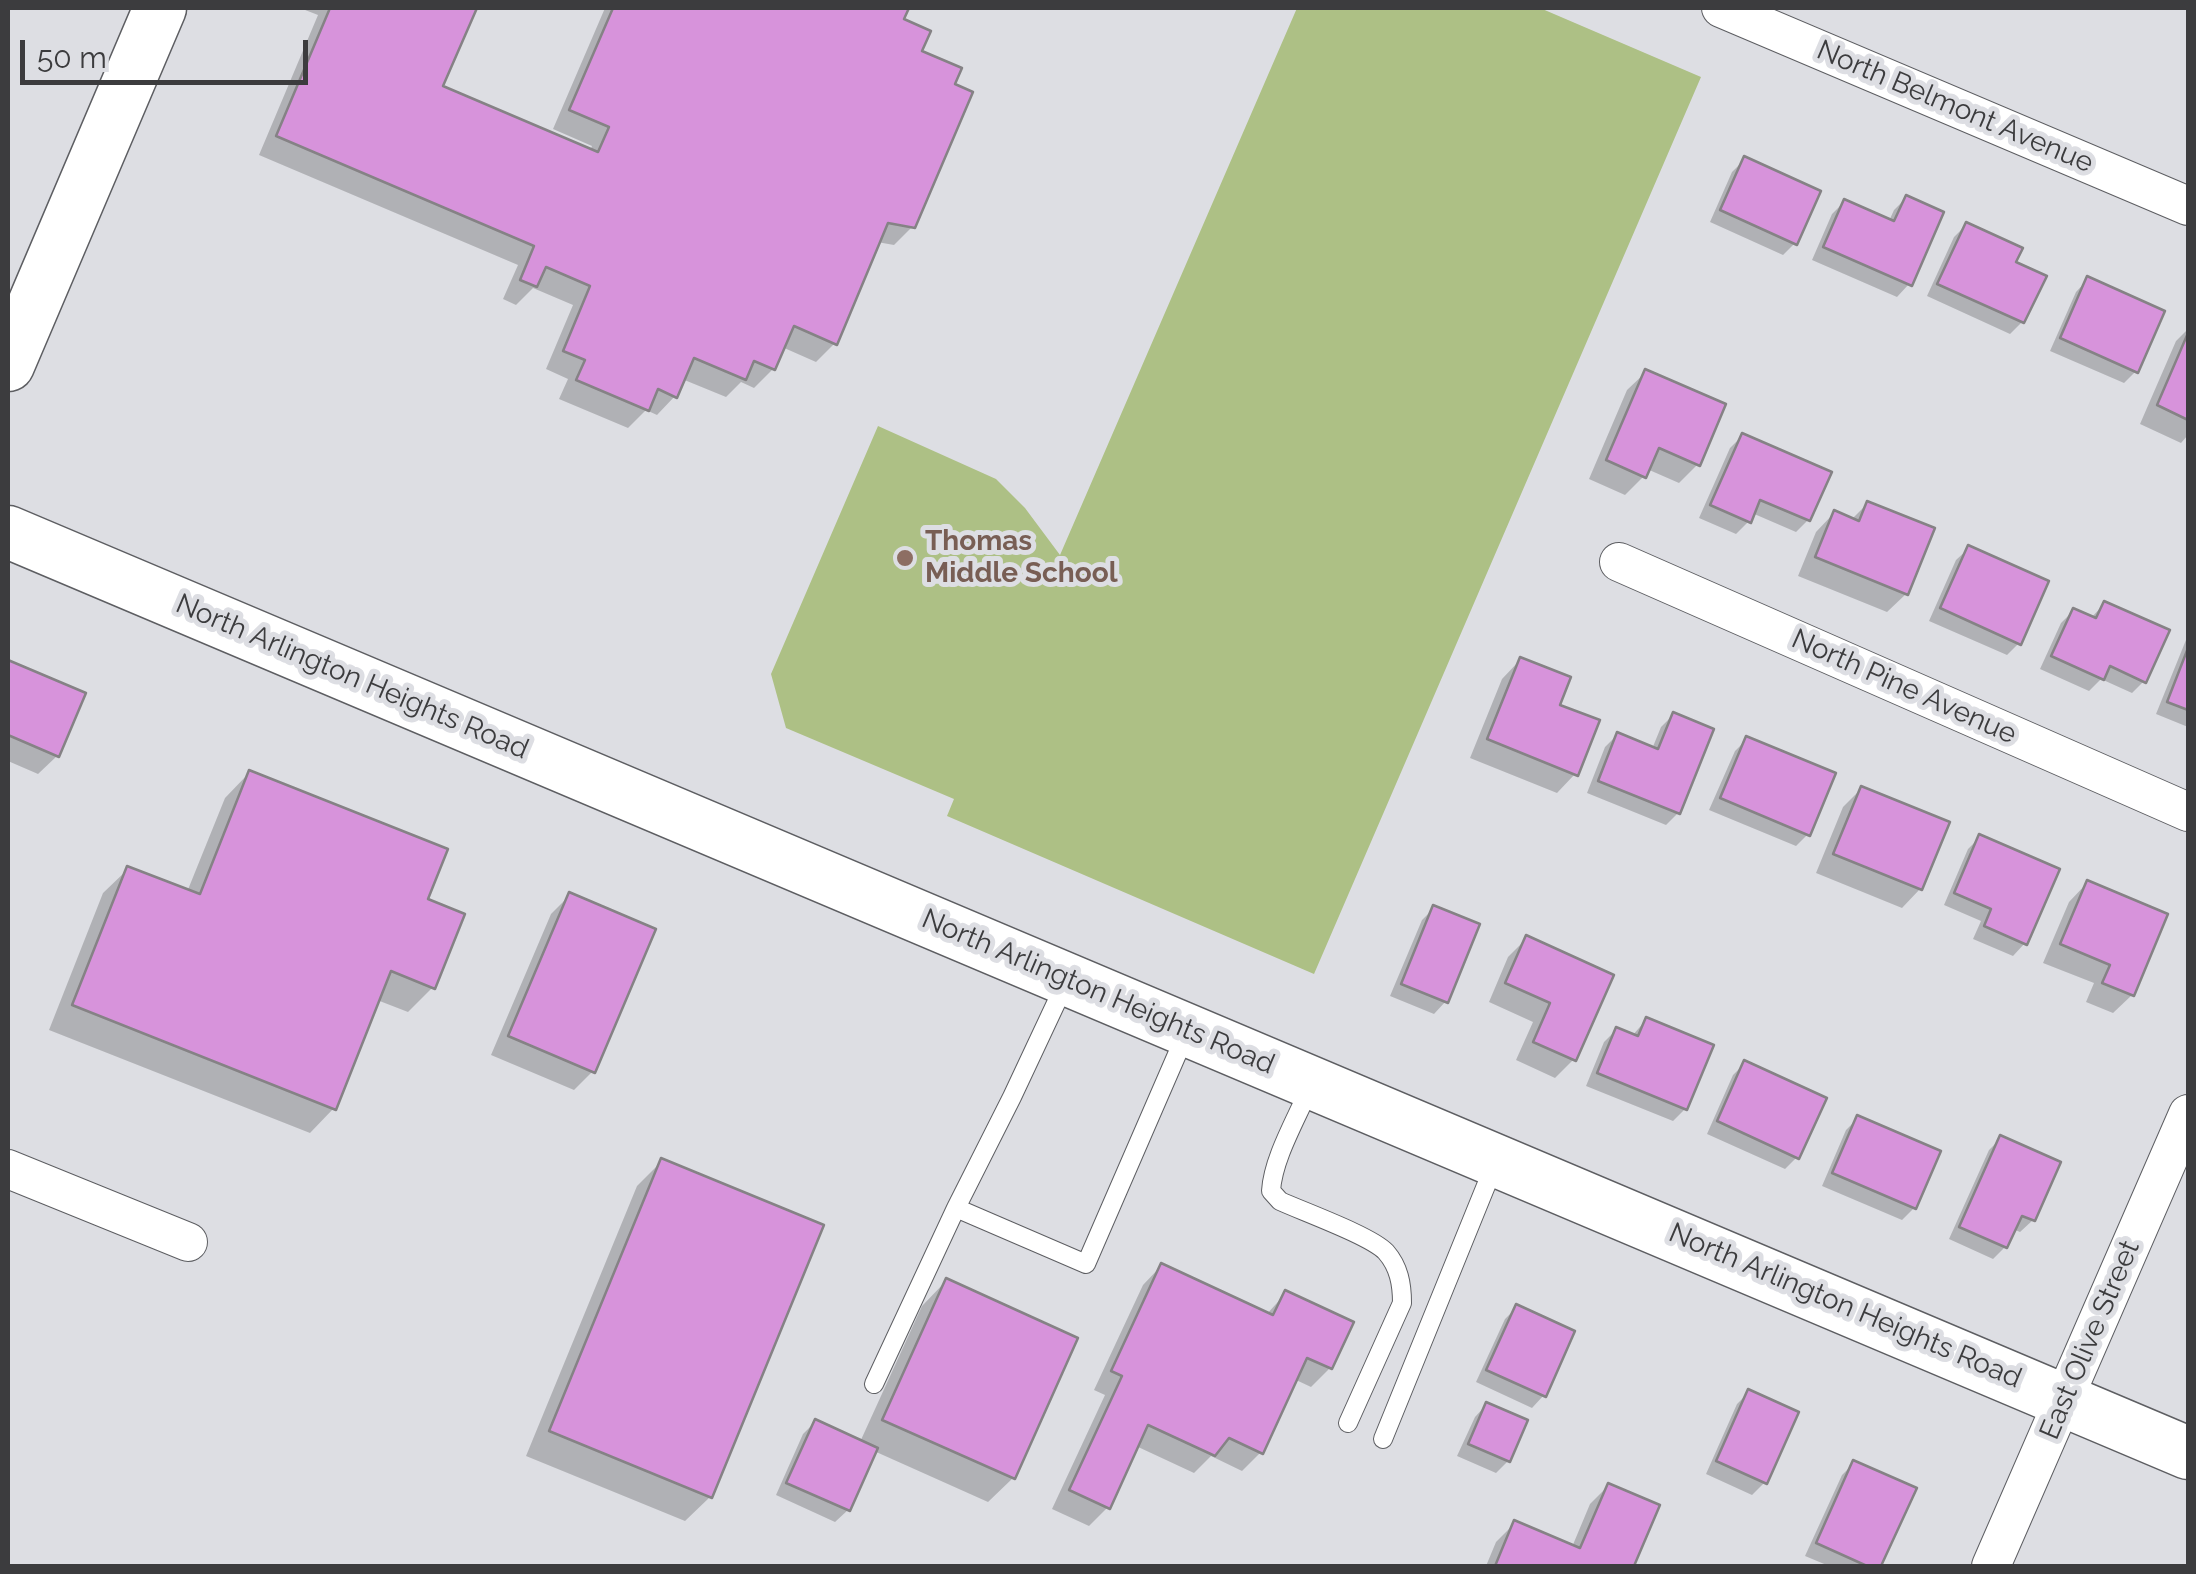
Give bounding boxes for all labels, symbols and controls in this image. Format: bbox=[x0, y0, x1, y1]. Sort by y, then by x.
scale bar bbox=[25, 20, 312, 82]
street label: North Belmont Avenue bbox=[1812, 34, 2098, 180]
text: 50 m bbox=[37, 40, 107, 75]
place label: Thomas Middle School bbox=[925, 525, 1118, 591]
marker: Thomas Middle School bbox=[894, 547, 916, 569]
street label: North Arlington Heights Road bbox=[171, 587, 533, 767]
street label: North Pine Avenue bbox=[1786, 622, 2022, 752]
street label: North Arlington Heights Road bbox=[917, 902, 1279, 1082]
street label: North Arlington Heights Road bbox=[1664, 1216, 2026, 1396]
street label: East Olive Street bbox=[2033, 1236, 2147, 1444]

